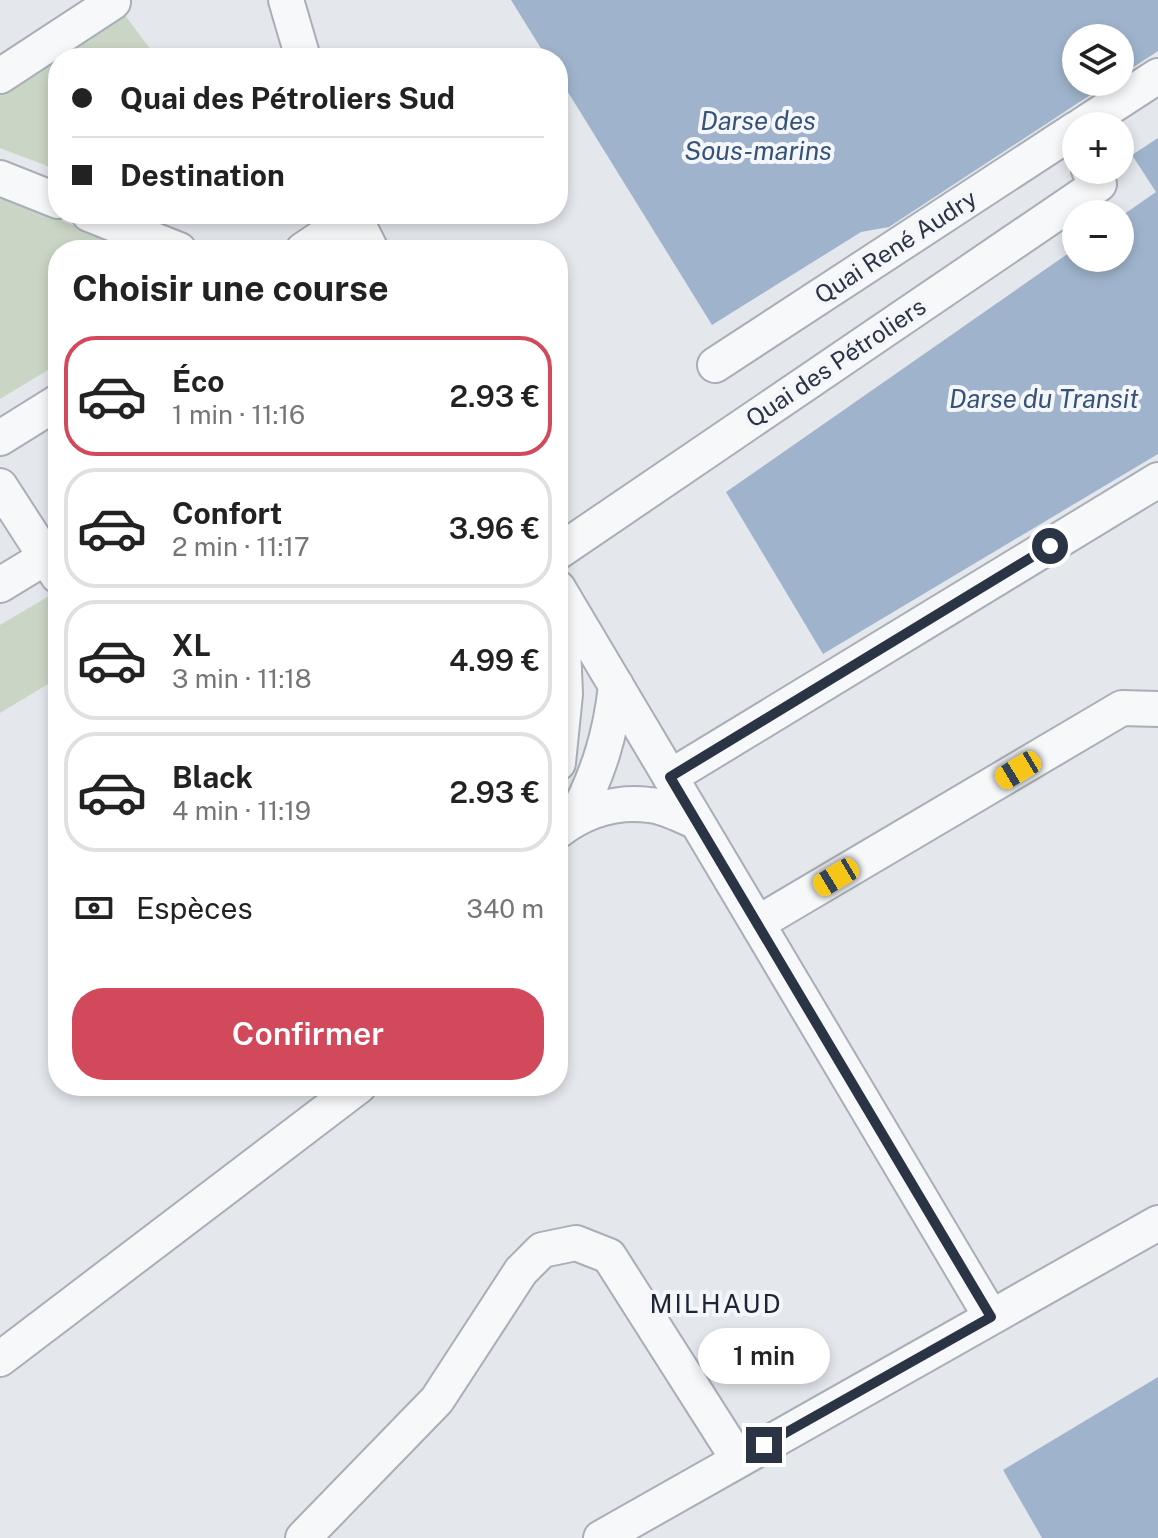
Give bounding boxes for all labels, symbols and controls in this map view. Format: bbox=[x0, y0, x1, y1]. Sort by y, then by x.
map controls bbox=[1062, 24, 1134, 272]
button: layers bbox=[1062, 24, 1134, 96]
text: Quai des Pétroliers Sud bbox=[120, 80, 455, 116]
water label: Darse des Sous-marins bbox=[684, 105, 832, 166]
button: + bbox=[1062, 112, 1134, 184]
text: Destination bbox=[120, 157, 285, 193]
street label: Quai René Audry bbox=[809, 183, 982, 309]
button: − bbox=[1062, 200, 1134, 272]
text: Choisir une course bbox=[72, 267, 389, 309]
street label: Quai des Pétroliers bbox=[740, 292, 931, 433]
icon: car bbox=[76, 360, 148, 432]
text: Éco bbox=[172, 363, 225, 399]
text: 2.93 € bbox=[450, 378, 540, 414]
water label: Darse du Transit bbox=[949, 383, 1139, 414]
text: 1 min · 11:16 bbox=[172, 399, 305, 430]
icon: car bbox=[76, 492, 148, 564]
text: Confort bbox=[172, 495, 282, 531]
text: 3.96 € bbox=[449, 510, 540, 546]
route start bbox=[1032, 528, 1068, 564]
text: 2 min · 11:17 bbox=[172, 531, 310, 562]
icon: car bbox=[76, 624, 148, 696]
text: XL bbox=[172, 627, 211, 663]
text: 4.99 € bbox=[449, 642, 540, 678]
text: 3 min · 11:18 bbox=[172, 663, 312, 694]
car bbox=[991, 747, 1045, 793]
icon: car bbox=[76, 756, 148, 828]
text: Black bbox=[172, 759, 253, 795]
text: 2.93 € bbox=[450, 774, 540, 810]
text: 4 min · 11:19 bbox=[172, 795, 311, 826]
car bbox=[809, 854, 863, 900]
icon: cash bbox=[72, 886, 116, 930]
text: Espèces bbox=[136, 890, 253, 926]
text: 340 m bbox=[467, 893, 544, 924]
button: Confirmer bbox=[72, 988, 544, 1080]
district label: MILHAUD bbox=[649, 1288, 783, 1319]
callout: 1 min bbox=[698, 1329, 830, 1385]
text: 1 min bbox=[733, 1340, 795, 1371]
route end bbox=[746, 1427, 782, 1463]

